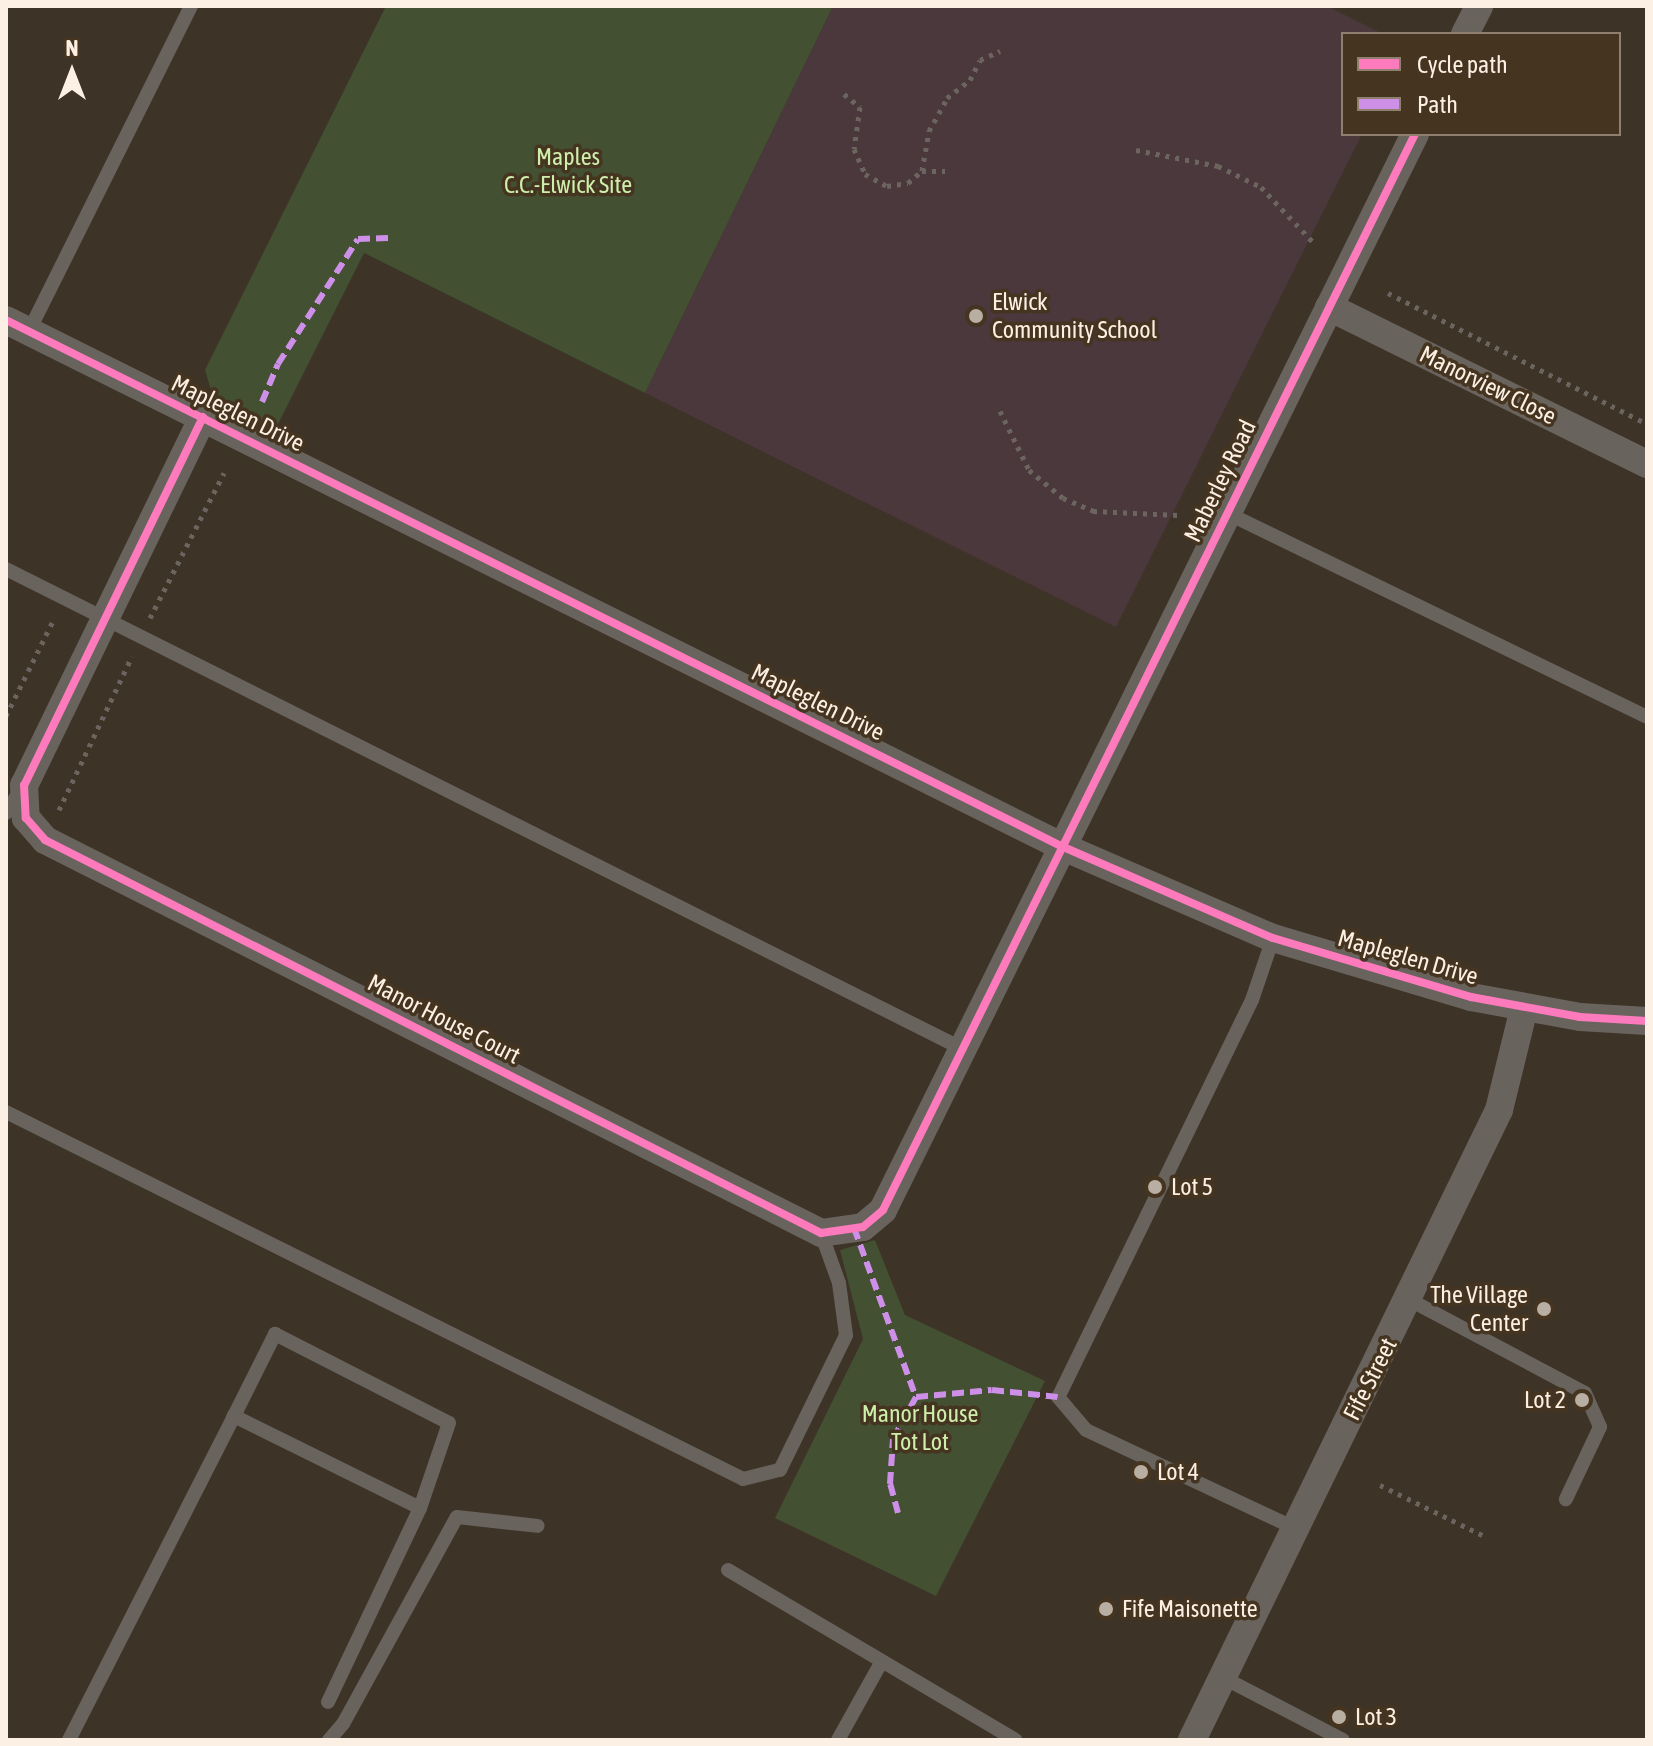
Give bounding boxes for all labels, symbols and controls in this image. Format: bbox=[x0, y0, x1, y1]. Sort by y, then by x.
north arrow bbox=[32, 32, 112, 112]
legend bbox=[1341, 32, 1621, 136]
text: N bbox=[66, 35, 78, 61]
text: Cycle path bbox=[1417, 51, 1508, 78]
text: Path bbox=[1417, 91, 1458, 118]
park label: Maples C.C.-Elwick Site bbox=[504, 143, 632, 199]
place label: Elwick Community School bbox=[992, 288, 1157, 344]
marker: Elwick Community School bbox=[967, 307, 985, 325]
street label: Manorview Close bbox=[1415, 340, 1561, 430]
street label: Mapleglen Drive bbox=[167, 368, 309, 458]
street label: Maberley Road bbox=[1178, 415, 1262, 547]
street label: Mapleglen Drive bbox=[747, 657, 889, 747]
street label: Mapleglen Drive bbox=[1335, 923, 1481, 991]
street label: Manor House Court bbox=[363, 968, 525, 1070]
place label: Lot 5 bbox=[1171, 1173, 1213, 1201]
marker: Lot 5 bbox=[1146, 1178, 1164, 1196]
place label: The Village Center bbox=[1430, 1281, 1528, 1337]
marker: The Village Center bbox=[1535, 1300, 1553, 1318]
street label: Fife Street bbox=[1337, 1333, 1403, 1425]
place label: Lot 2 bbox=[1524, 1386, 1566, 1414]
marker: Lot 2 bbox=[1573, 1391, 1591, 1409]
park label: Manor House Tot Lot bbox=[862, 1400, 978, 1456]
place label: Lot 4 bbox=[1157, 1458, 1199, 1486]
marker: Lot 4 bbox=[1132, 1463, 1150, 1481]
place label: Fife Maisonette bbox=[1122, 1595, 1258, 1623]
marker: Fife Maisonette bbox=[1097, 1600, 1115, 1618]
place label: Lot 3 bbox=[1355, 1703, 1397, 1731]
marker: Lot 3 bbox=[1330, 1708, 1348, 1726]

